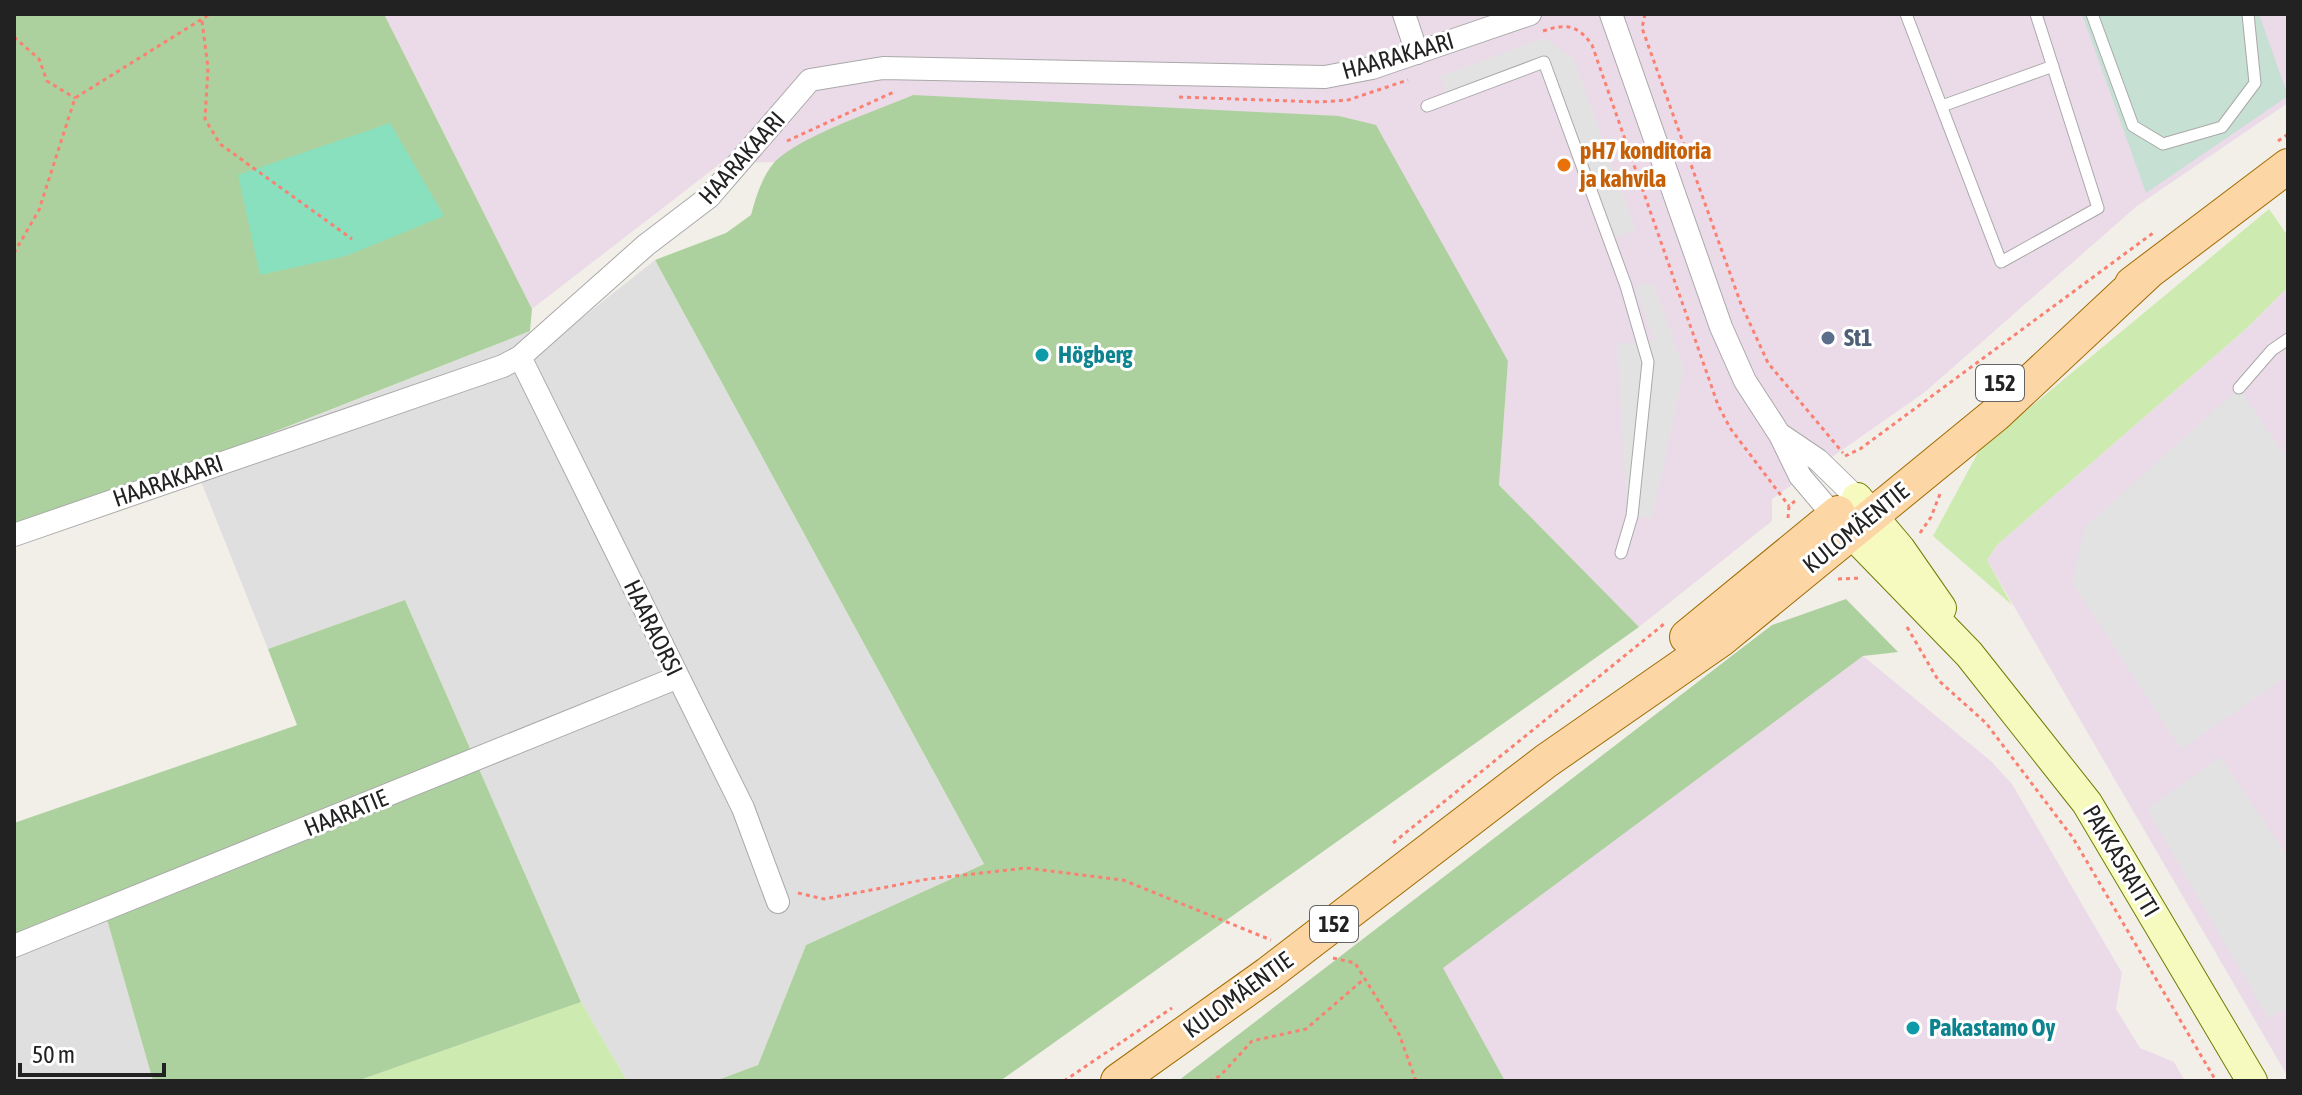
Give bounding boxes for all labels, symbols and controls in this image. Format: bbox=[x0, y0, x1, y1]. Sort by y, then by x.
street label: HAARAKAARI bbox=[1339, 27, 1457, 84]
street label: HAARAKAARI bbox=[693, 106, 790, 209]
place label: pH7 konditoria ja kahvila bbox=[1578, 137, 1712, 192]
marker: pH7 konditoria ja kahvila bbox=[1555, 156, 1573, 174]
place label: St1 bbox=[1844, 324, 1872, 351]
marker: St1 bbox=[1819, 329, 1837, 347]
place label: Högberg bbox=[1058, 341, 1133, 368]
marker: Högberg bbox=[1033, 346, 1051, 364]
road number: 152 bbox=[1976, 365, 2024, 401]
street label: HAARAKAARI bbox=[109, 449, 226, 512]
street label: KULOMÄENTIE bbox=[1798, 477, 1914, 578]
street label: HAARAORSI bbox=[619, 575, 688, 680]
street label: HAARATIE bbox=[300, 784, 391, 841]
street label: PAKKASRAITTI bbox=[2078, 800, 2165, 921]
road number: 152 bbox=[1310, 906, 1358, 942]
street label: KULOMÄENTIE bbox=[1178, 946, 1297, 1043]
place label: Pakastamo Oy bbox=[1929, 1014, 2056, 1041]
marker: Pakastamo Oy bbox=[1904, 1019, 1922, 1037]
scale bar bbox=[20, 1027, 164, 1077]
text: 50 m bbox=[32, 1041, 75, 1068]

